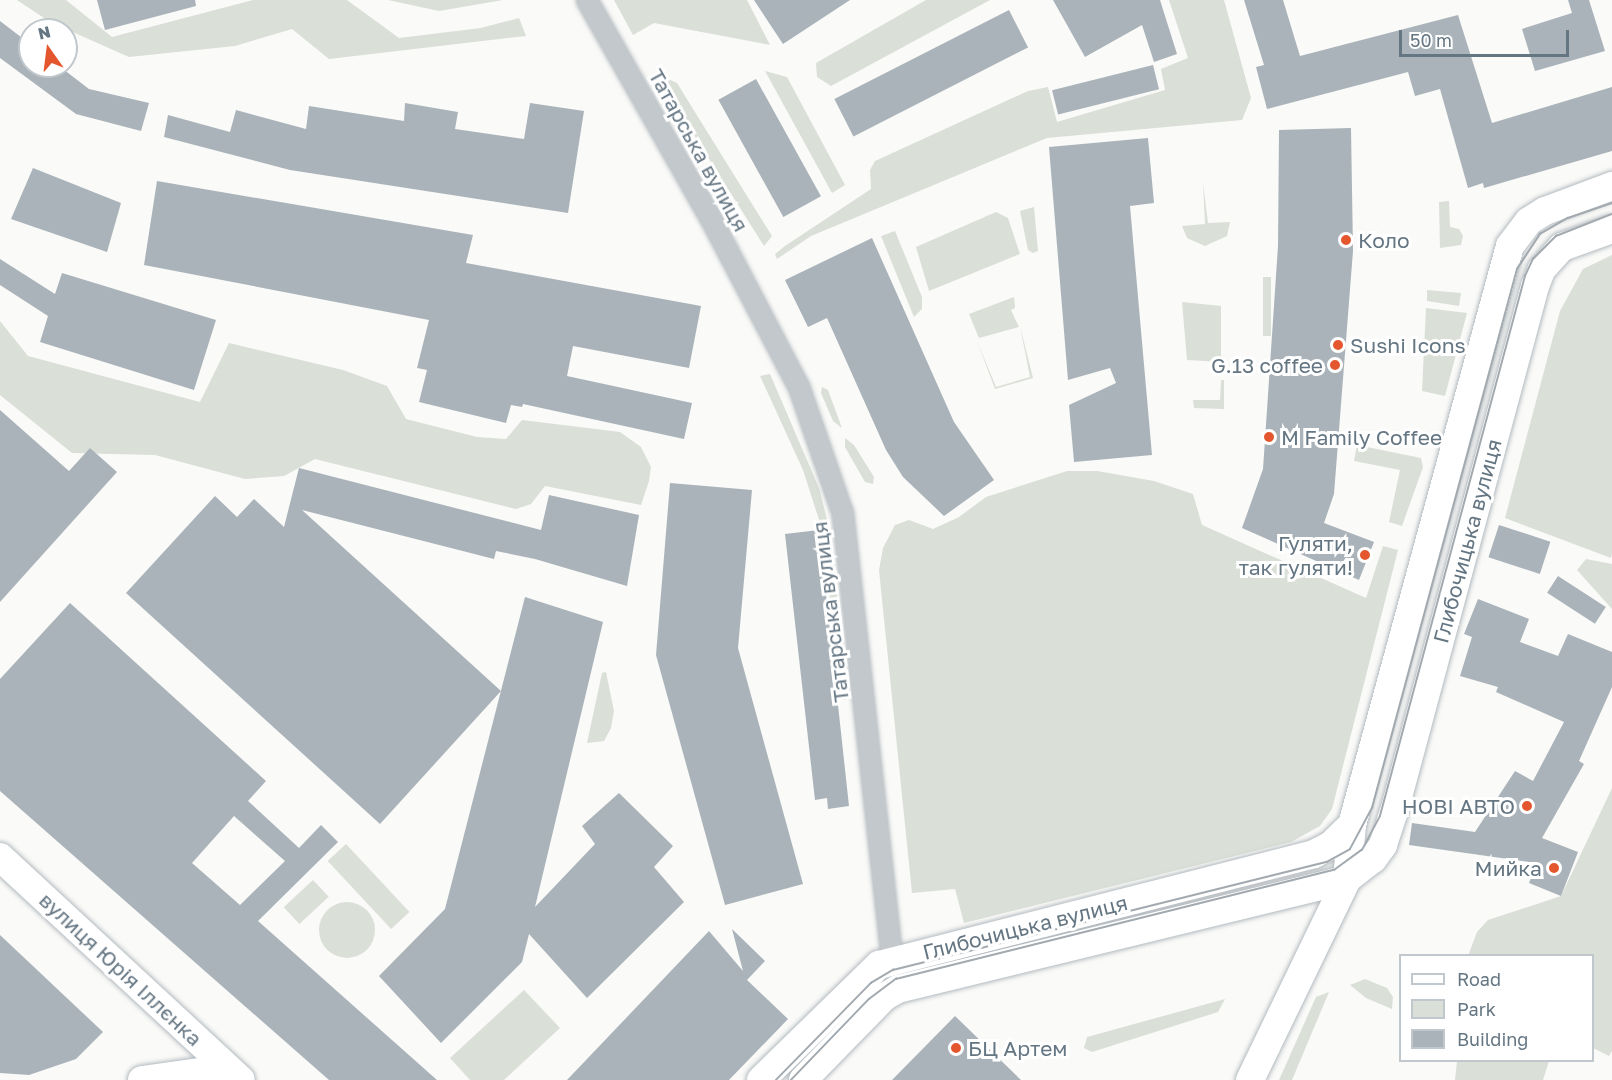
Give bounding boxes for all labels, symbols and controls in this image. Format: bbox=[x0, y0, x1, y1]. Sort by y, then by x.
north arrow bbox=[18, 18, 78, 78]
scale bar bbox=[1402, 18, 1572, 56]
text: N bbox=[36, 21, 52, 44]
text: 50 m bbox=[1410, 29, 1452, 51]
street label: Татарська вулиця bbox=[644, 64, 754, 236]
place label: Коло bbox=[1358, 227, 1410, 253]
marker: Коло bbox=[1339, 233, 1353, 247]
place label: Sushi Icons bbox=[1350, 332, 1466, 358]
marker: Sushi Icons bbox=[1331, 338, 1345, 352]
place label: G.13 coffee bbox=[1211, 352, 1323, 378]
marker: G.13 coffee bbox=[1328, 358, 1342, 372]
place label: M Family Coffee bbox=[1281, 424, 1442, 450]
marker: M Family Coffee bbox=[1262, 430, 1276, 444]
street label: Глибочицька вулиця bbox=[1428, 436, 1506, 646]
street label: Татарська вулиця bbox=[806, 520, 854, 704]
place label: Гуляти, так гуляти! bbox=[1239, 530, 1353, 580]
marker: Гуляти, так гуляти! bbox=[1358, 548, 1372, 562]
place label: HОBI ABTO bbox=[1402, 793, 1515, 819]
marker: HОBI ABTO bbox=[1520, 799, 1534, 813]
place label: Мийка bbox=[1475, 855, 1542, 881]
marker: Мийка bbox=[1547, 861, 1561, 875]
street label: вулиця Юрія Іллєнка bbox=[34, 887, 208, 1051]
street label: Глибочицька вулиця bbox=[920, 889, 1130, 965]
legend bbox=[1399, 954, 1594, 1062]
text: Road bbox=[1457, 968, 1501, 990]
text: Park bbox=[1457, 998, 1496, 1020]
text: Building bbox=[1457, 1028, 1528, 1050]
place label: БЦ Артем bbox=[968, 1035, 1067, 1061]
marker: БЦ Артем bbox=[949, 1041, 963, 1055]

